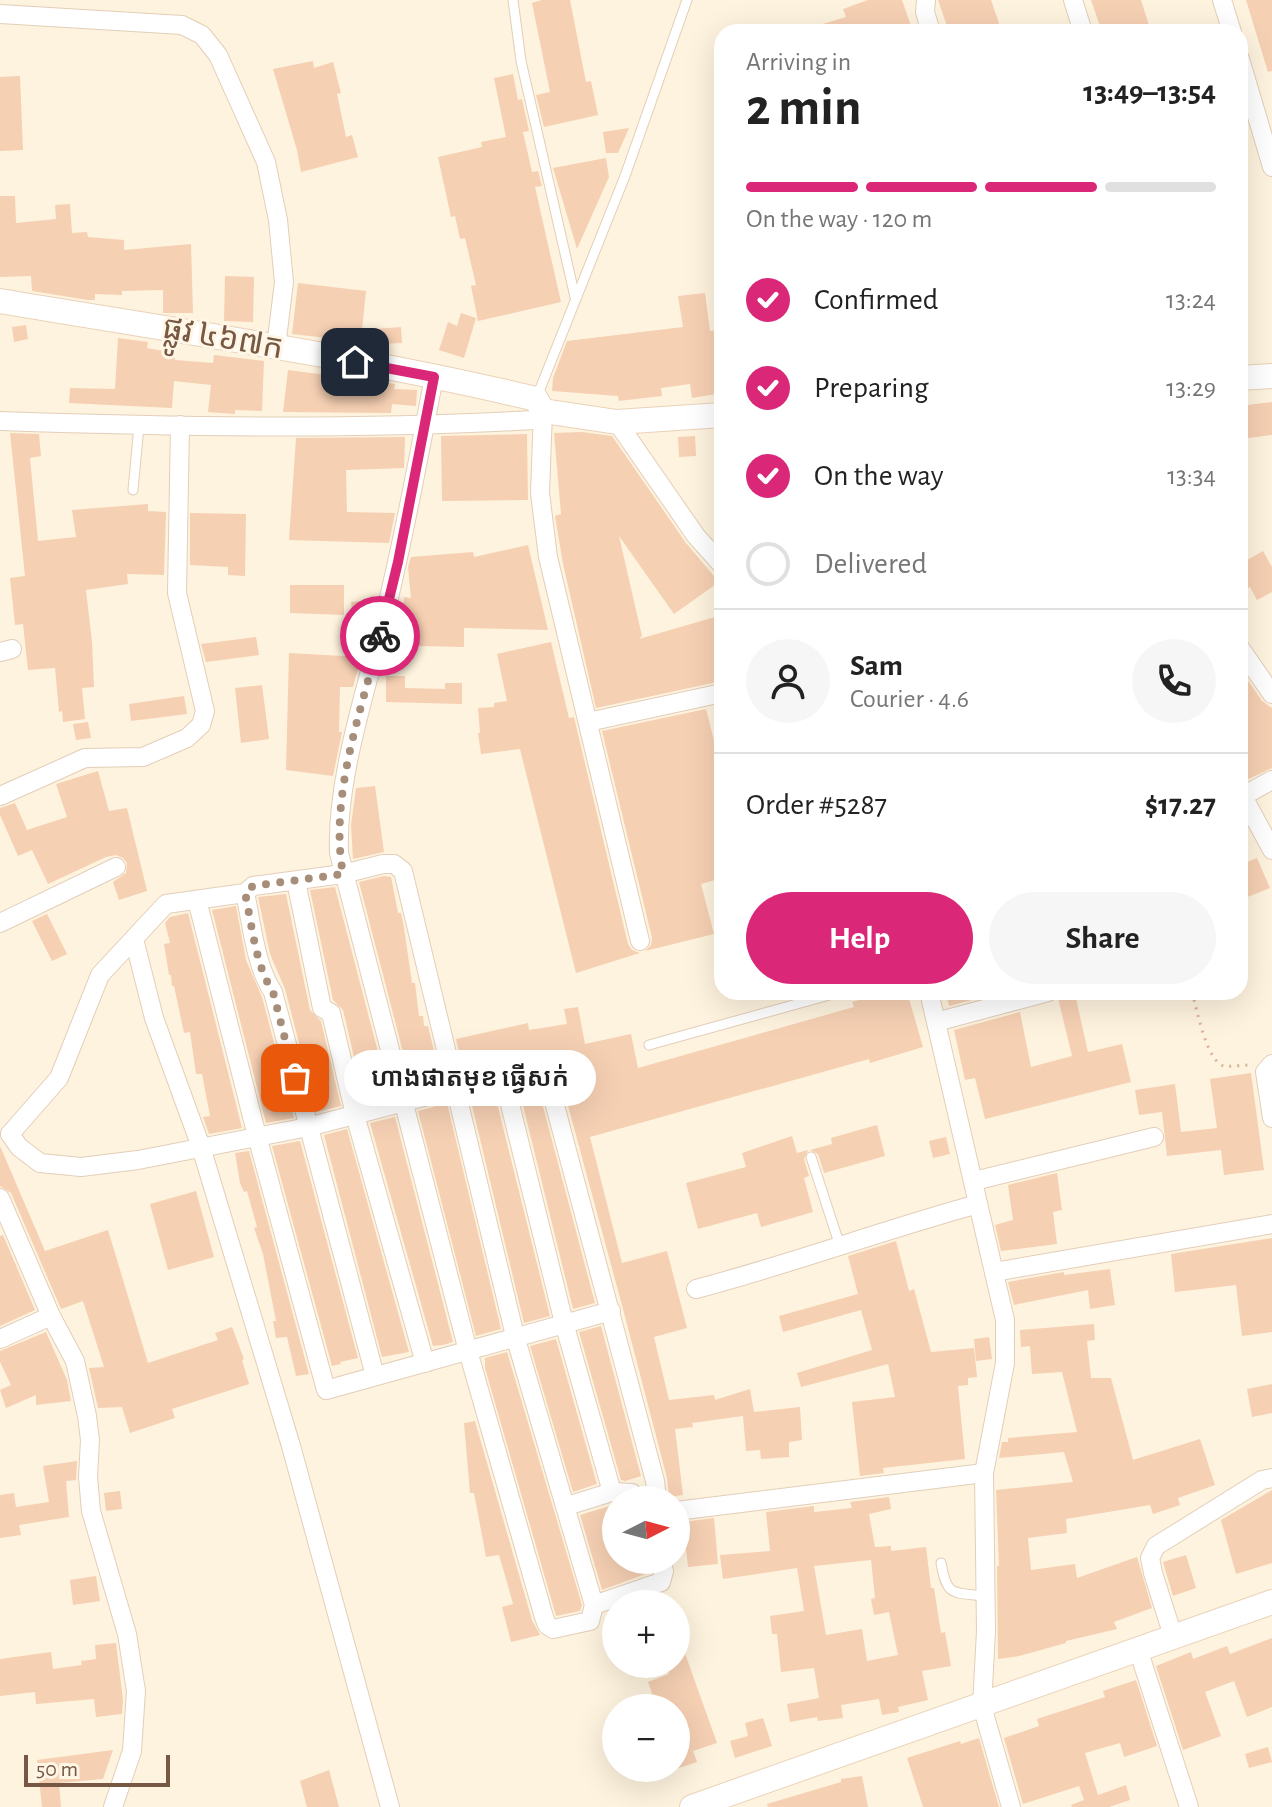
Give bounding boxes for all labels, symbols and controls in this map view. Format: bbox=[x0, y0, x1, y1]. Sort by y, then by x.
text: Arriving in bbox=[746, 49, 851, 75]
text: 13:49–13:54 bbox=[1083, 77, 1216, 107]
text: 2 min bbox=[746, 82, 861, 134]
text: On the way · 120 m bbox=[746, 206, 932, 232]
icon: check bbox=[746, 278, 790, 322]
text: Confirmed bbox=[814, 285, 938, 315]
text: 13:24 bbox=[1166, 287, 1216, 313]
street label: ផ្លូវ ៤៦៧ក bbox=[158, 312, 286, 376]
pin bbox=[321, 328, 389, 396]
icon: home bbox=[333, 340, 377, 384]
icon: check bbox=[746, 366, 790, 410]
text: Preparing bbox=[814, 373, 929, 403]
text: 13:29 bbox=[1166, 375, 1216, 401]
icon: check bbox=[746, 454, 790, 498]
text: On the way bbox=[814, 461, 943, 491]
text: 13:34 bbox=[1167, 463, 1216, 489]
text: Delivered bbox=[814, 549, 927, 579]
courier bbox=[340, 596, 420, 676]
icon: bike bbox=[358, 614, 402, 658]
button: person bbox=[746, 639, 830, 723]
button: phone bbox=[1132, 639, 1216, 723]
text: Sam bbox=[850, 651, 903, 681]
text: Courier · 4.6 bbox=[850, 686, 969, 712]
text: Order #5287 bbox=[746, 790, 887, 820]
text: $17.27 bbox=[1145, 790, 1216, 820]
button: Help bbox=[746, 892, 973, 984]
button: Share bbox=[989, 892, 1216, 984]
pin bbox=[261, 1044, 329, 1112]
callout: ហាងផាតមុខ ធ្វើសក់ bbox=[343, 1050, 595, 1106]
icon: bag bbox=[273, 1056, 317, 1100]
text: ហាងផាតមុខ ធ្វើសក់ bbox=[371, 1065, 569, 1091]
north arrow bbox=[602, 1486, 690, 1574]
map controls bbox=[602, 1486, 690, 1782]
button: + bbox=[602, 1590, 690, 1678]
button: − bbox=[602, 1694, 690, 1782]
scale bar bbox=[24, 1751, 170, 1787]
text: 50 m bbox=[36, 1758, 78, 1780]

